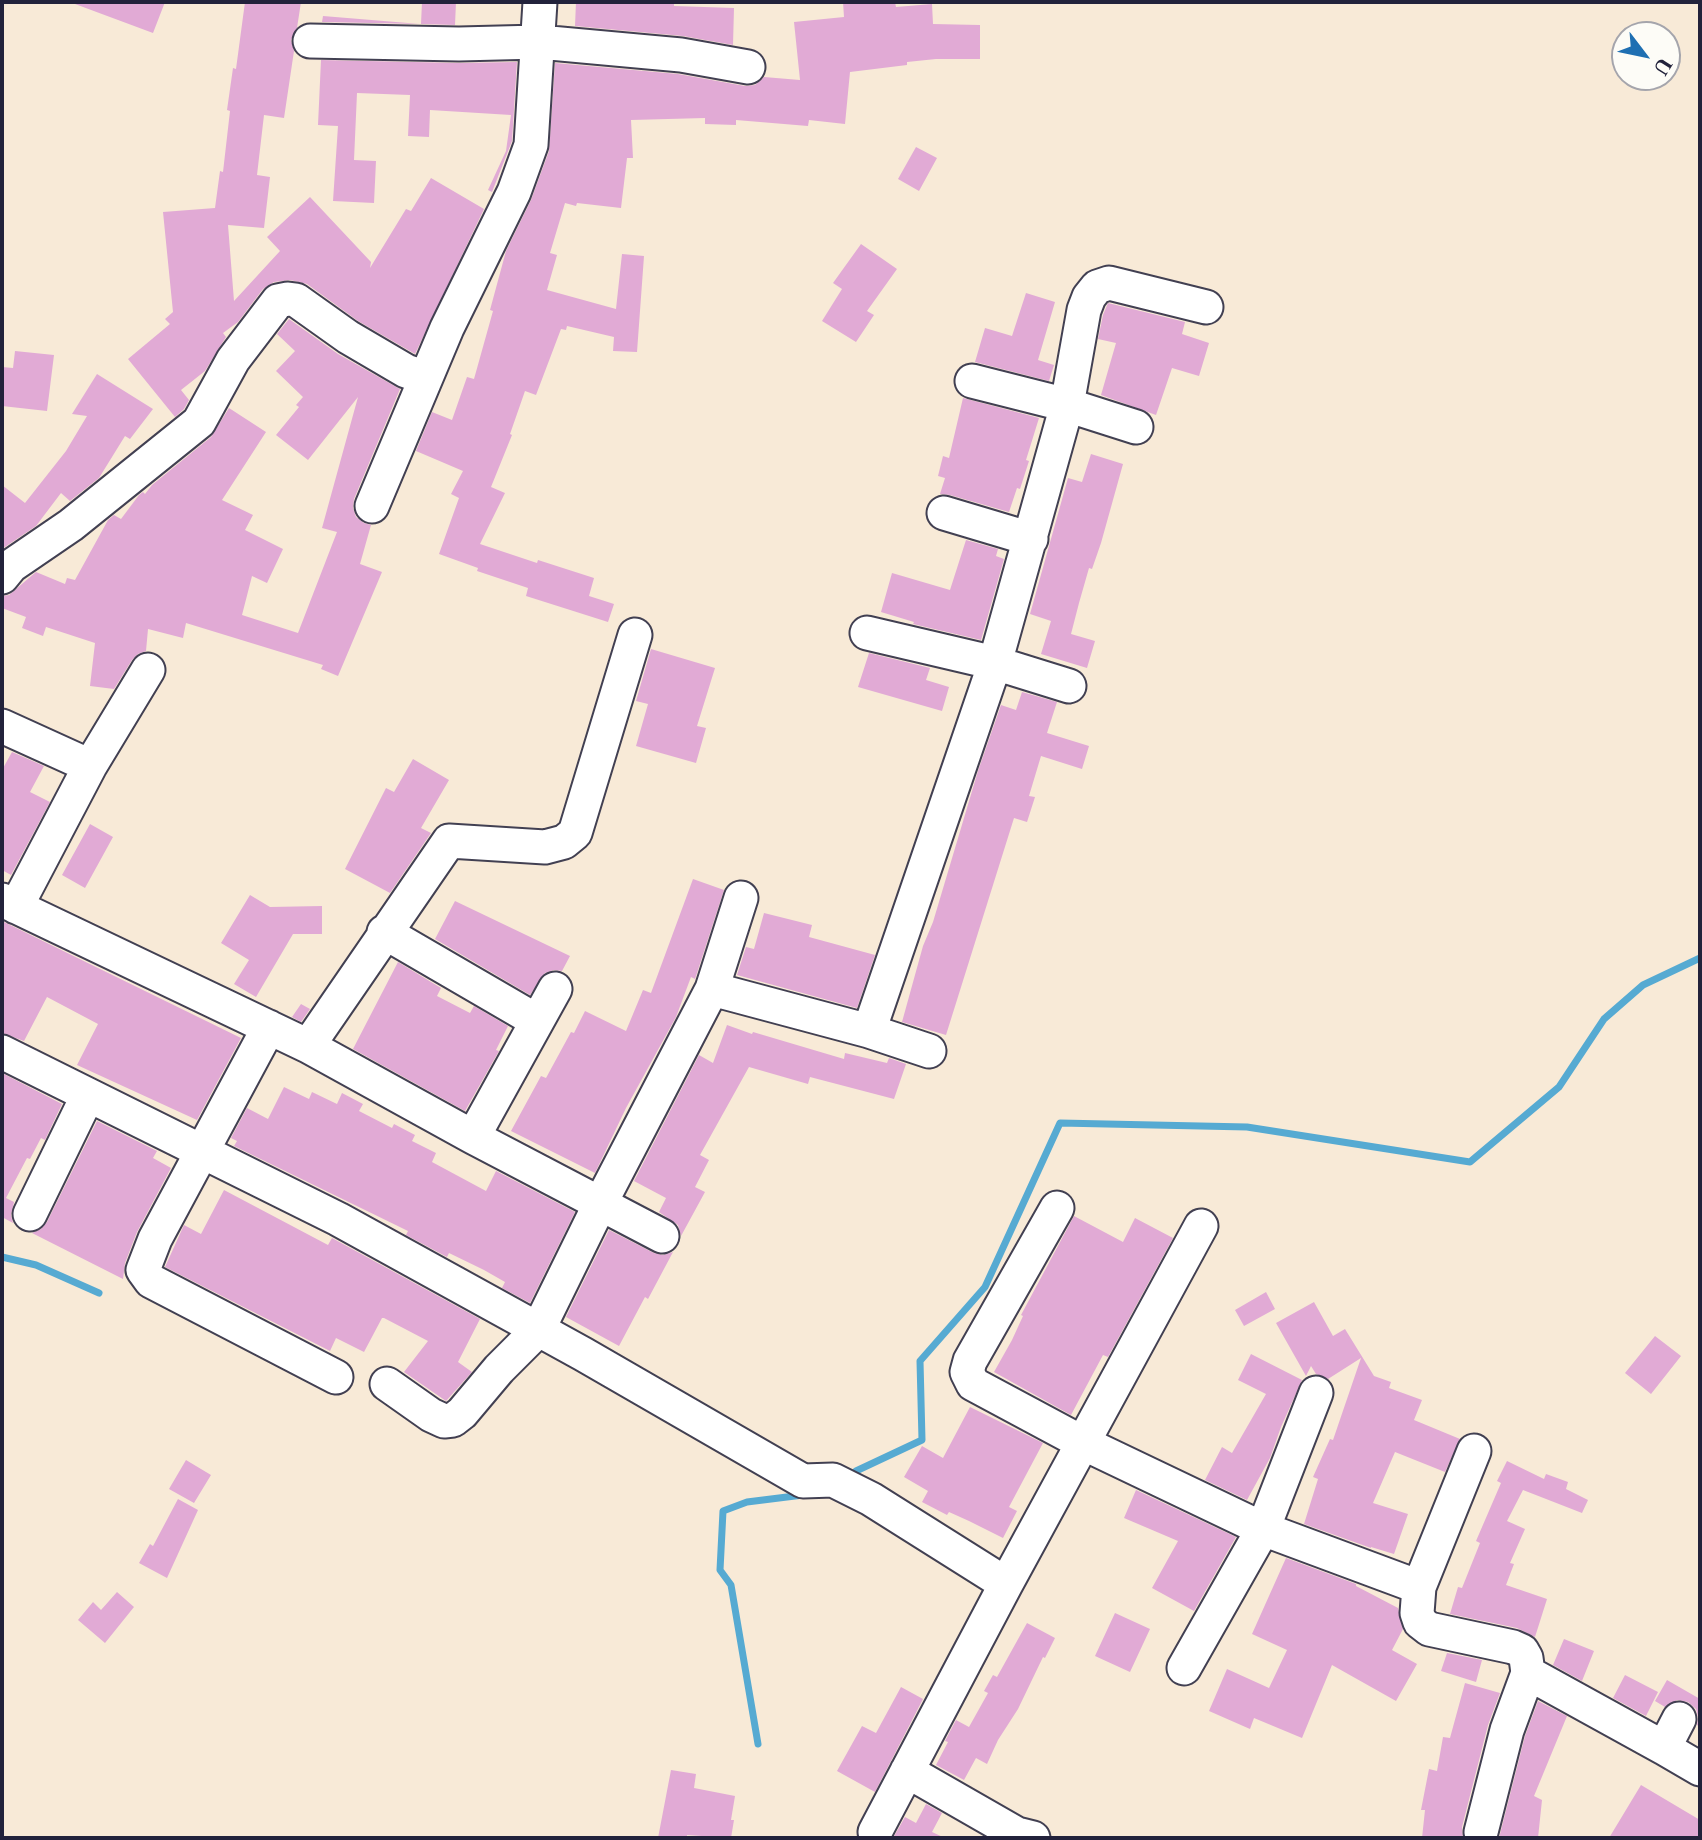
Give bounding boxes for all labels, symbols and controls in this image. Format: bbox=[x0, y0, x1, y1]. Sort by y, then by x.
north arrow bbox=[1611, 21, 1681, 91]
text: U bbox=[1649, 54, 1676, 79]

